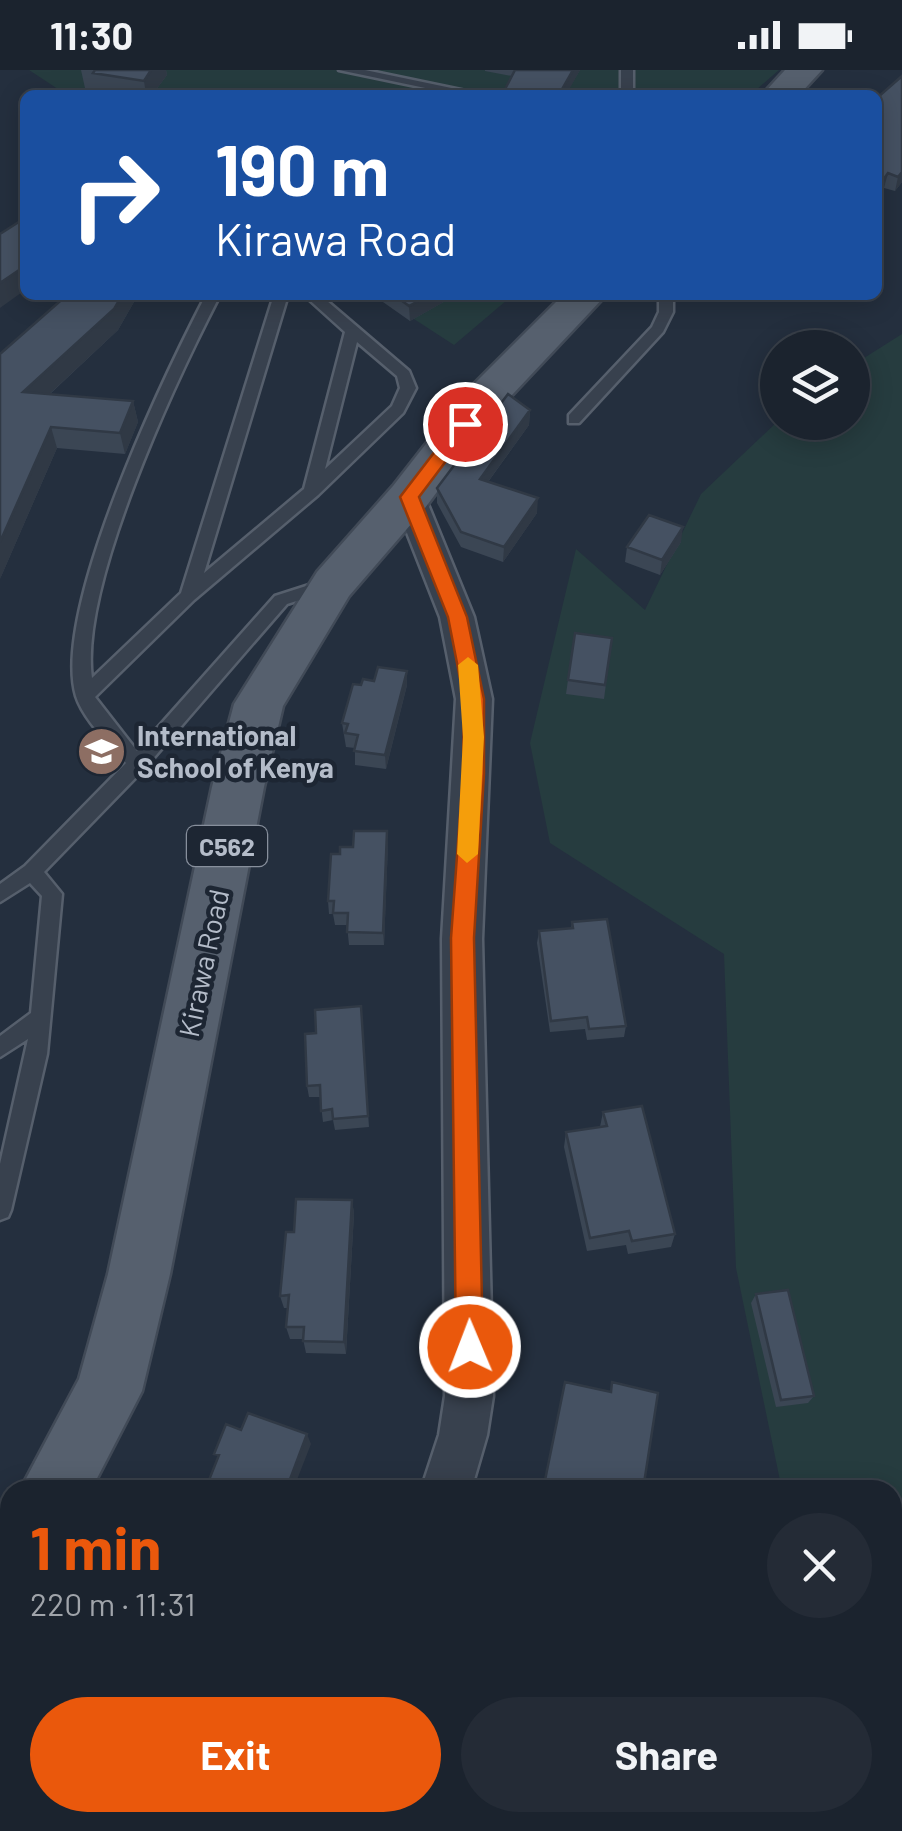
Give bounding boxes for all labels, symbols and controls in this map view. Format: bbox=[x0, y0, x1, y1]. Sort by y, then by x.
text: 11:30 bbox=[50, 12, 133, 58]
text: 190 m bbox=[215, 126, 389, 210]
icon: right bbox=[50, 130, 180, 260]
text: Kirawa Road bbox=[215, 211, 456, 265]
map controls bbox=[760, 330, 870, 440]
button: layers bbox=[760, 330, 870, 440]
pin bbox=[423, 382, 508, 467]
icon: arrive bbox=[438, 397, 493, 452]
place label: International School of Kenya bbox=[137, 718, 334, 784]
school or university icon: International School of Kenya bbox=[76, 725, 128, 777]
road number: C562 bbox=[187, 826, 267, 866]
street label: Kirawa Road bbox=[171, 886, 235, 1040]
position arrow bbox=[418, 1295, 522, 1399]
text: 1 min bbox=[30, 1510, 161, 1582]
button: close bbox=[767, 1513, 872, 1618]
text: 220 m · 11:31 bbox=[30, 1584, 196, 1622]
button: Exit bbox=[30, 1697, 441, 1812]
button: Share bbox=[461, 1697, 872, 1812]

